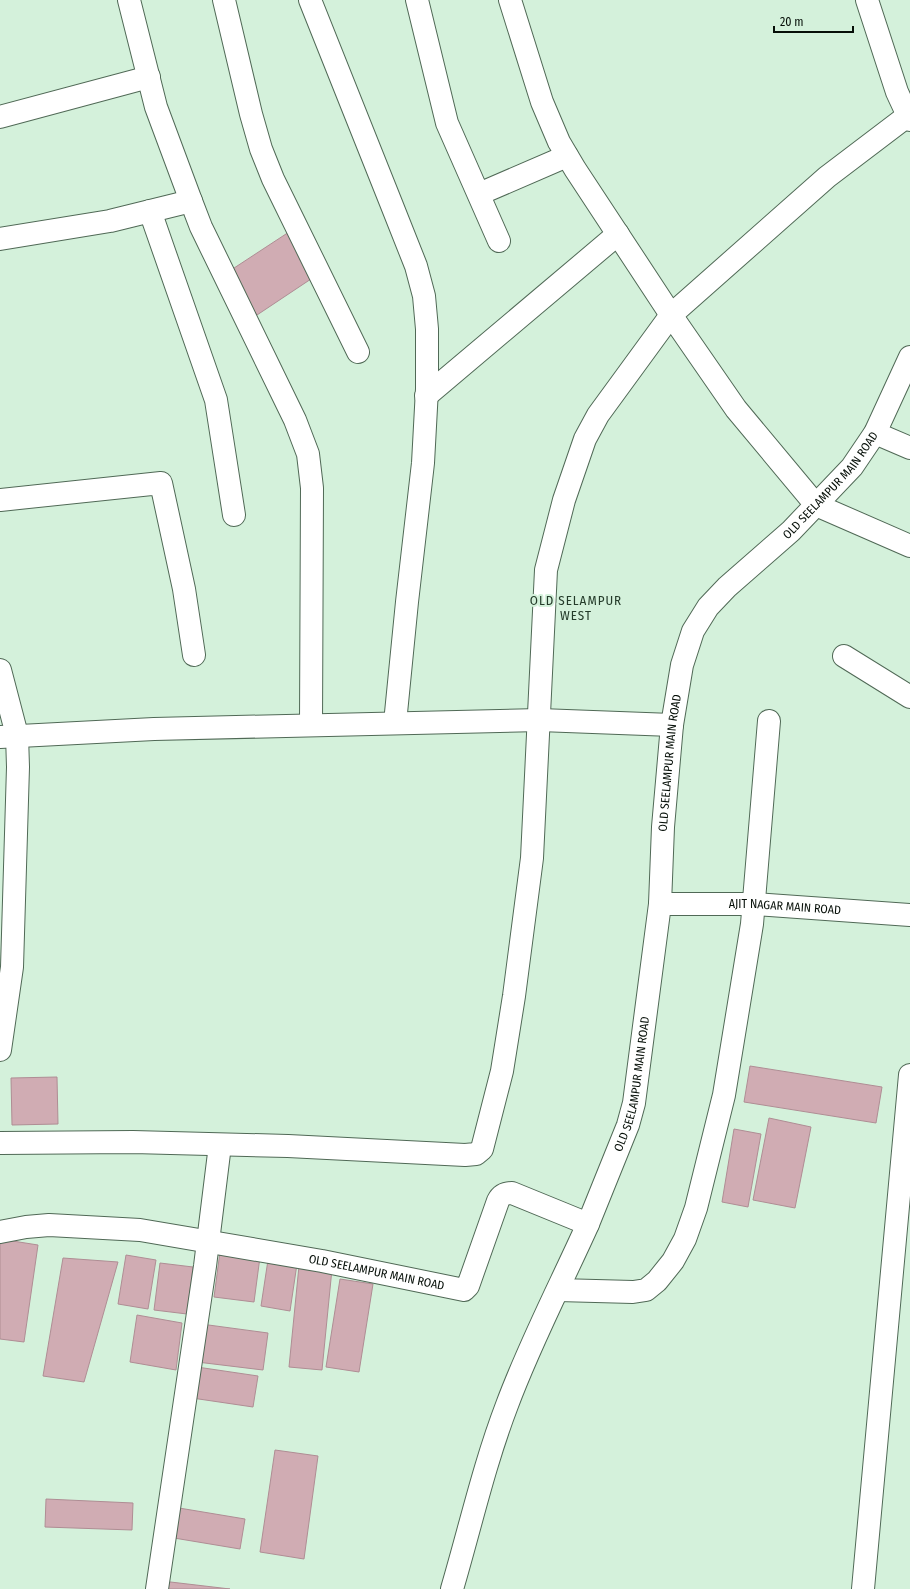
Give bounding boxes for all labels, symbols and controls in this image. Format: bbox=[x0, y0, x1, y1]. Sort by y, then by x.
scale bar bbox=[774, 8, 853, 34]
text: 20 m bbox=[780, 15, 804, 29]
street label: OLD SEELAMPUR MAIN ROAD bbox=[780, 429, 881, 542]
district label: OLD SELAMPUR WEST bbox=[530, 593, 622, 623]
street label: OLD SEELAMPUR MAIN ROAD bbox=[656, 693, 684, 832]
street label: AJIT NAGAR MAIN ROAD bbox=[729, 897, 842, 917]
street label: OLD SEELAMPUR MAIN ROAD bbox=[611, 1016, 652, 1154]
street label: OLD SEELAMPUR MAIN ROAD bbox=[308, 1252, 446, 1293]

